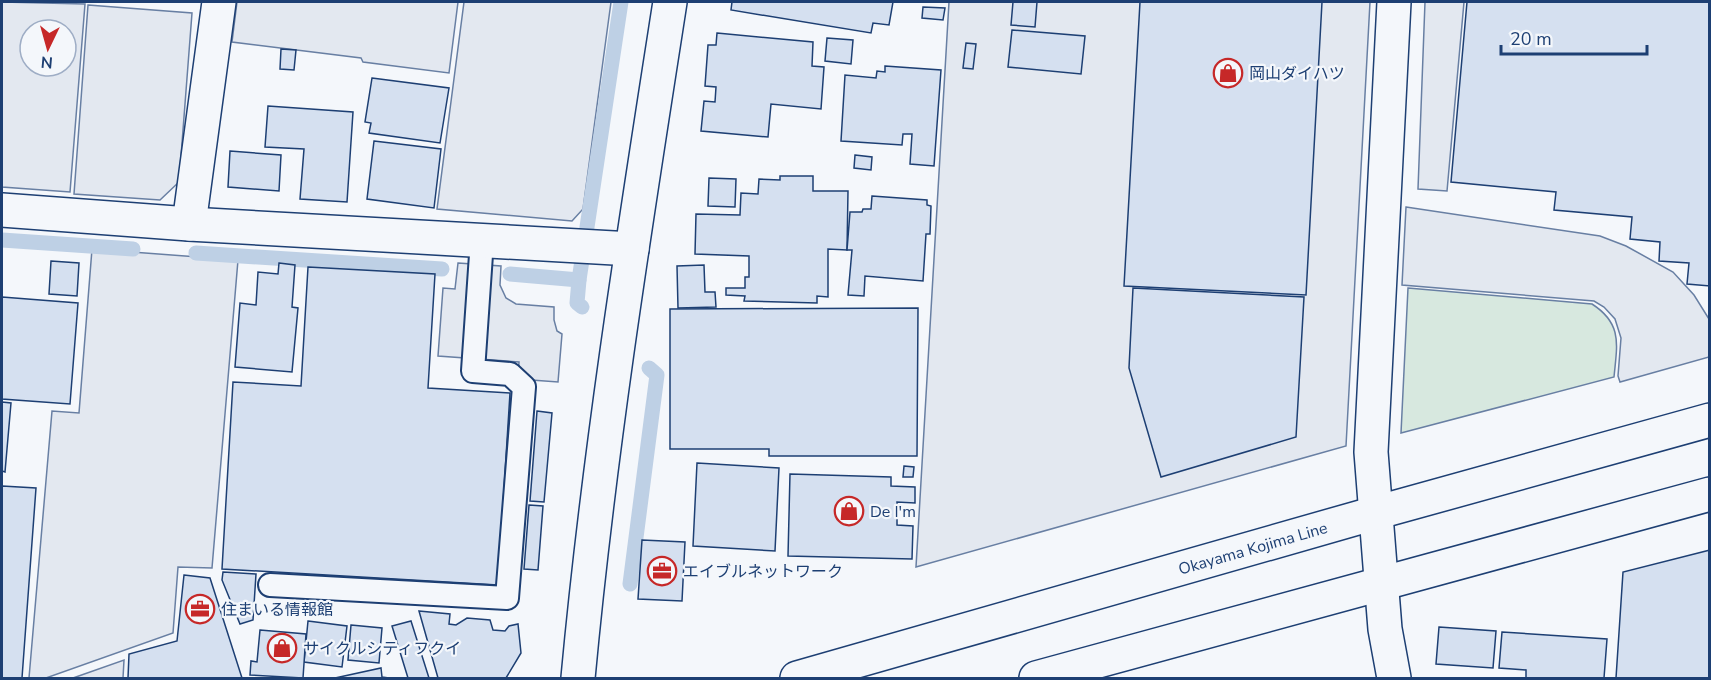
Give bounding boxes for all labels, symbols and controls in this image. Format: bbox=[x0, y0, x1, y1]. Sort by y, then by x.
north arrow bbox=[18, 18, 78, 78]
scale bar bbox=[1501, 18, 1646, 56]
text: 20 m bbox=[1510, 27, 1552, 51]
text: N bbox=[40, 50, 54, 73]
shop icon: 岡山ダイハツ bbox=[1212, 57, 1244, 89]
place label: 岡山ダイハツ bbox=[1249, 63, 1345, 85]
shop icon: De I'm bbox=[833, 495, 865, 527]
place label: De I'm bbox=[870, 501, 916, 523]
street label: Okayama Kojima Line bbox=[1176, 517, 1330, 581]
office icon: エイブルネットワーク bbox=[646, 555, 678, 587]
place label: エイブルネットワーク bbox=[683, 561, 843, 583]
office icon: 住まいる情報館 bbox=[184, 593, 216, 625]
place label: 住まいる情報館 bbox=[221, 599, 333, 621]
shop icon: サイクルシティフクイ bbox=[266, 632, 298, 664]
place label: サイクルシティフクイ bbox=[303, 638, 461, 660]

